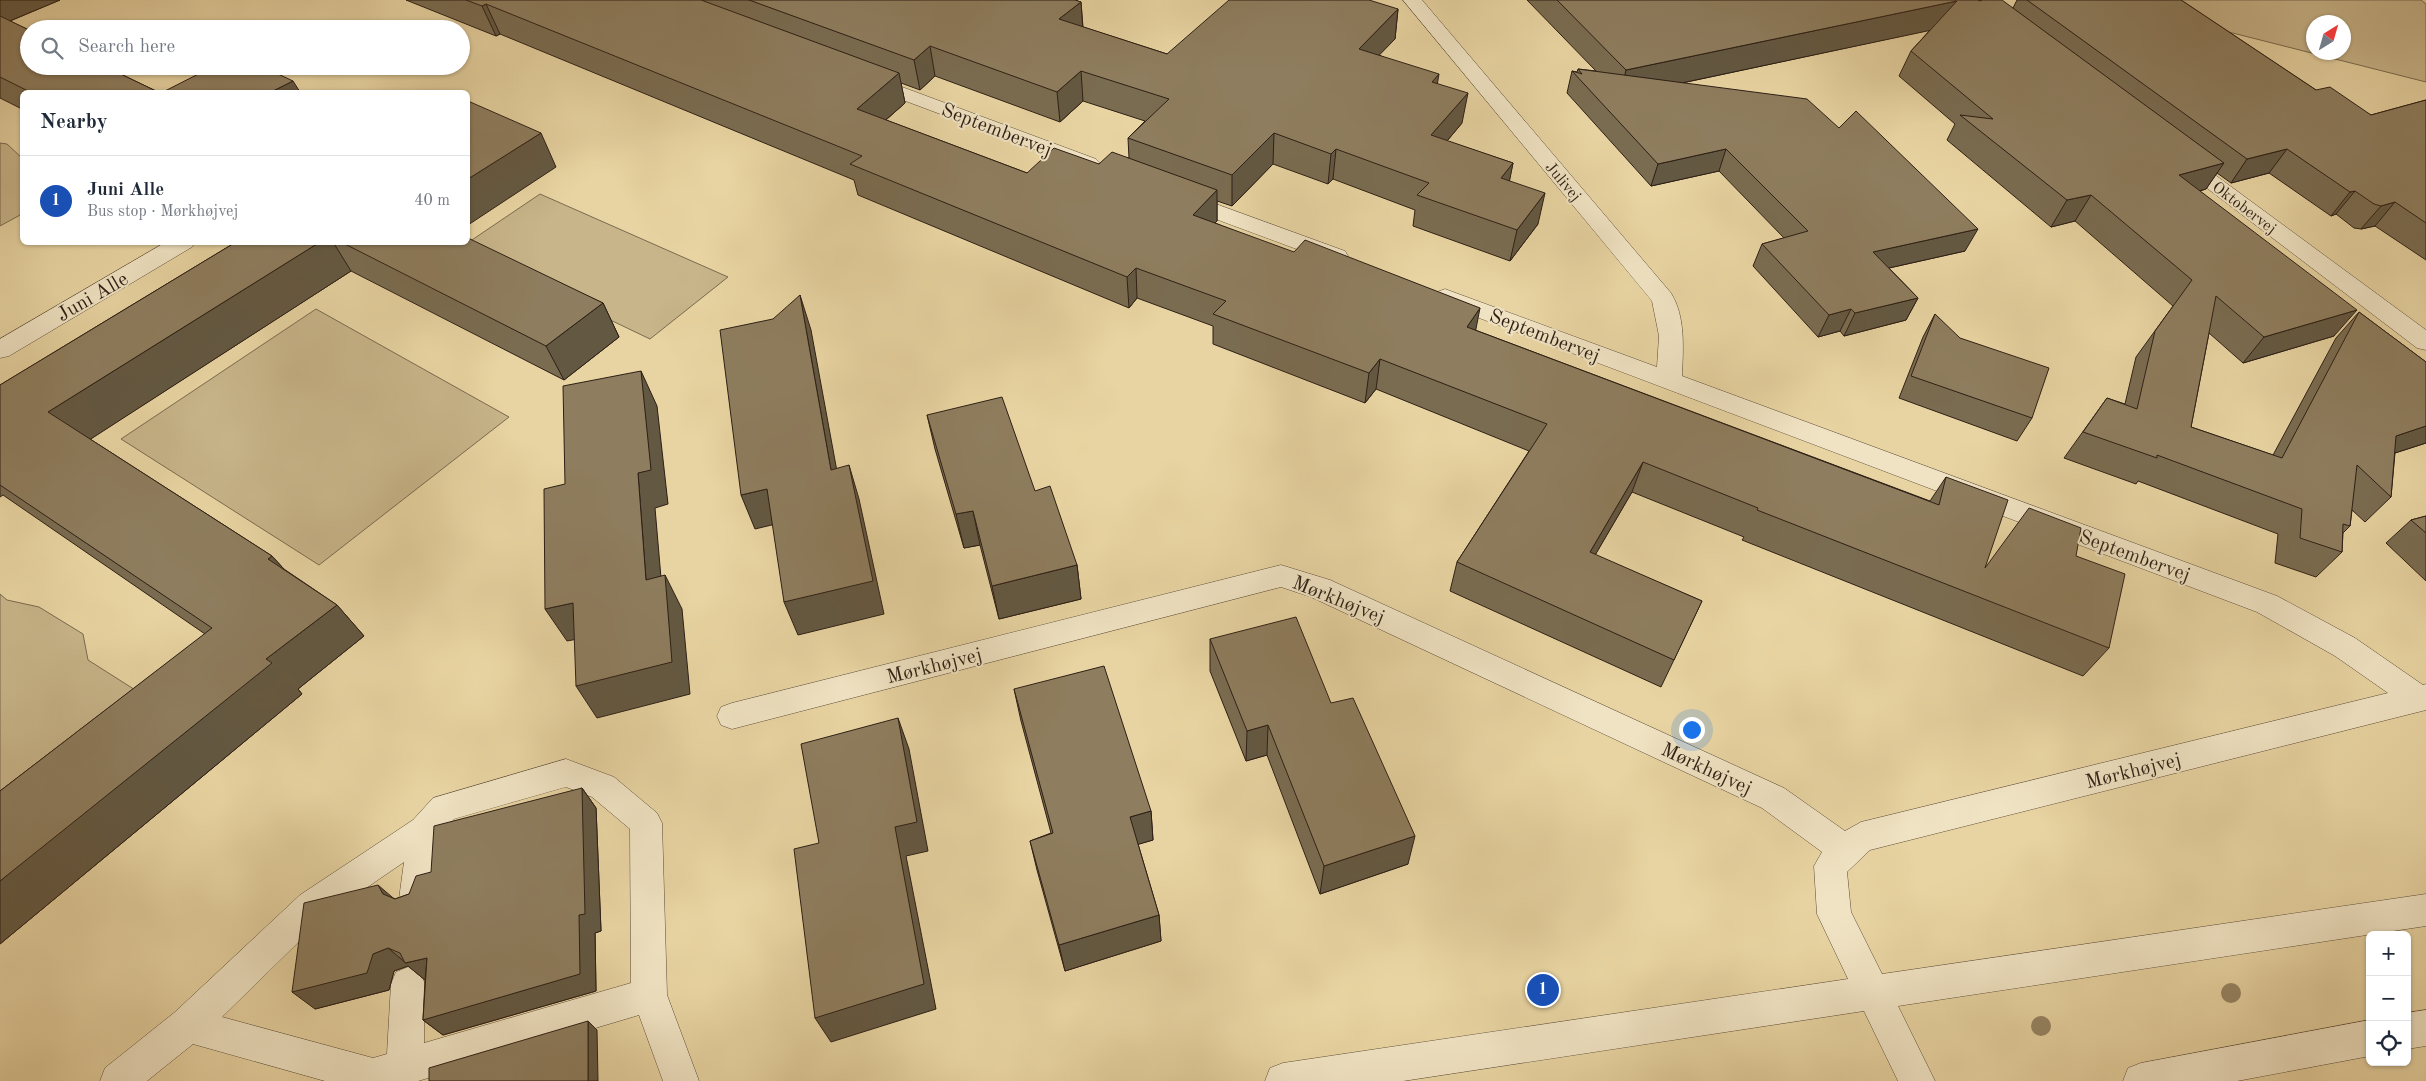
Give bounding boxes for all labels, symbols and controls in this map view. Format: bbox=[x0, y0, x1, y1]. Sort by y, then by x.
north arrow bbox=[2306, 15, 2351, 60]
search box bbox=[20, 20, 470, 75]
icon: search bbox=[38, 34, 66, 62]
text: Search here bbox=[78, 38, 175, 57]
street label: Septembervej bbox=[938, 101, 1054, 161]
text: Nearby bbox=[40, 112, 108, 133]
street label: Julivej bbox=[1542, 160, 1583, 205]
street label: Oktobervej bbox=[2209, 180, 2279, 238]
text: Juni Alle bbox=[87, 181, 164, 200]
text: 1 bbox=[51, 193, 61, 209]
text: 40 m bbox=[414, 193, 450, 209]
text: Bus stop · Mørkhøjvej bbox=[87, 204, 238, 220]
street label: Juni Alle bbox=[54, 269, 132, 326]
street label: Septembervej bbox=[1486, 307, 1602, 367]
street label: Septembervej bbox=[2076, 527, 2193, 586]
street label: Mørkhøjvej bbox=[1289, 573, 1387, 628]
street label: Mørkhøjvej bbox=[885, 645, 984, 688]
your location bbox=[1679, 717, 1705, 743]
street label: Mørkhøjvej bbox=[1658, 740, 1755, 800]
street label: Mørkhøjvej bbox=[2084, 750, 2183, 793]
map controls bbox=[2366, 931, 2411, 1066]
button: + bbox=[2366, 931, 2411, 976]
pin: 1 bbox=[1527, 971, 1559, 1009]
button: − bbox=[2366, 976, 2411, 1021]
button: locate bbox=[2366, 1021, 2411, 1066]

